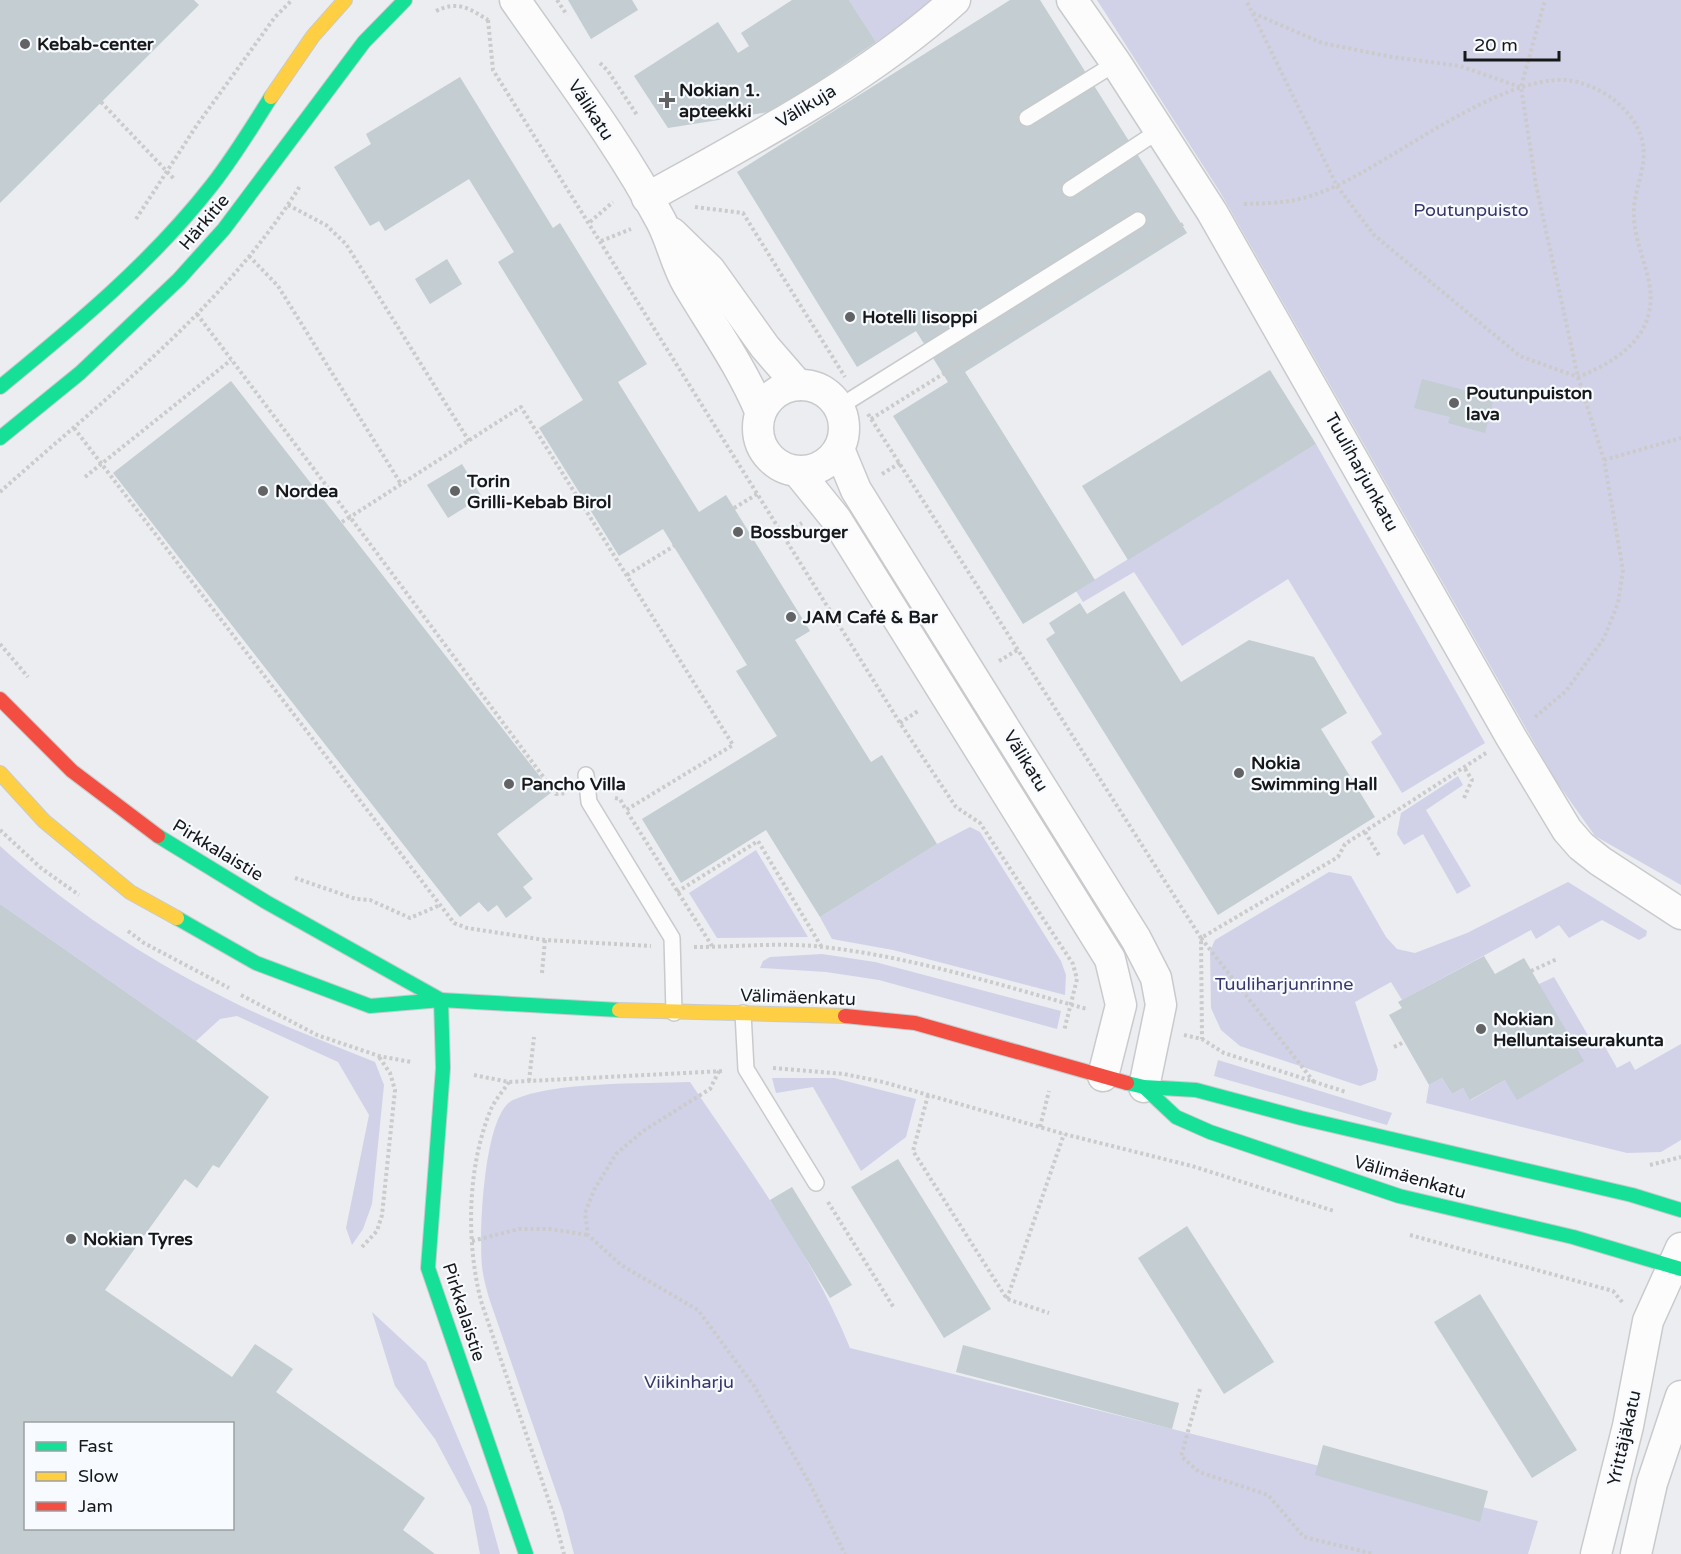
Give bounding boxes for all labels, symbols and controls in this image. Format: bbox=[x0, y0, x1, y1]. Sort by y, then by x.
scale bar bbox=[1465, 24, 1560, 62]
place label: Kebab-center bbox=[37, 33, 155, 55]
text: 20 m bbox=[1474, 34, 1518, 56]
marker: Kebab-center bbox=[18, 37, 32, 51]
street label: Välikatu bbox=[563, 76, 619, 144]
place label: Nokian 1. apteekki bbox=[679, 79, 760, 122]
street label: Välikuja bbox=[772, 80, 840, 132]
marker: Nokian 1. apteekki bbox=[660, 93, 674, 107]
street label: Härkitie bbox=[174, 189, 234, 255]
park label: Poutunpuisto bbox=[1413, 199, 1529, 221]
place label: Hotelli Iisoppi bbox=[862, 306, 978, 328]
marker: Hotelli Iisoppi bbox=[843, 310, 857, 324]
place label: Poutunpuiston lava bbox=[1466, 382, 1593, 425]
marker: Poutunpuiston lava bbox=[1447, 396, 1461, 410]
street label: Tuuliharjunkatu bbox=[1320, 409, 1404, 535]
place label: Torin Grilli-Kebab Birol bbox=[466, 470, 611, 513]
place label: Nordea bbox=[275, 480, 338, 502]
marker: Nordea bbox=[256, 484, 270, 498]
marker: Torin Grilli-Kebab Birol bbox=[448, 484, 462, 498]
place label: Bossburger bbox=[750, 521, 849, 543]
marker: Bossburger bbox=[731, 525, 745, 539]
place label: JAM Café & Bar bbox=[802, 606, 939, 628]
marker: JAM Café & Bar bbox=[784, 610, 798, 624]
street label: Välikatu bbox=[999, 726, 1053, 796]
place label: Nokia Swimming Hall bbox=[1251, 752, 1377, 795]
marker: Nokia Swimming Hall bbox=[1232, 766, 1246, 780]
place label: Pancho Villa bbox=[521, 773, 626, 795]
marker: Pancho Villa bbox=[502, 777, 516, 791]
street label: Pirkkalaistie bbox=[169, 814, 267, 886]
park label: Tuuliharjunrinne bbox=[1215, 973, 1353, 995]
street label: Välimäenkatu bbox=[740, 984, 856, 1010]
place label: Nokian Helluntaiseurakunta bbox=[1493, 1008, 1664, 1051]
marker: Nokian Helluntaiseurakunta bbox=[1474, 1022, 1488, 1036]
street label: Välimäenkatu bbox=[1351, 1150, 1469, 1204]
place label: Nokian Tyres bbox=[83, 1228, 193, 1250]
marker: Nokian Tyres bbox=[64, 1232, 78, 1246]
street label: Pirkkalaistie bbox=[438, 1260, 490, 1364]
park label: Viikinharju bbox=[644, 1371, 734, 1393]
street label: Yrittäjäkatu bbox=[1602, 1388, 1646, 1488]
legend bbox=[24, 1422, 234, 1530]
text: Fast bbox=[78, 1435, 113, 1457]
text: Slow bbox=[78, 1465, 119, 1487]
text: Jam bbox=[78, 1495, 113, 1517]

